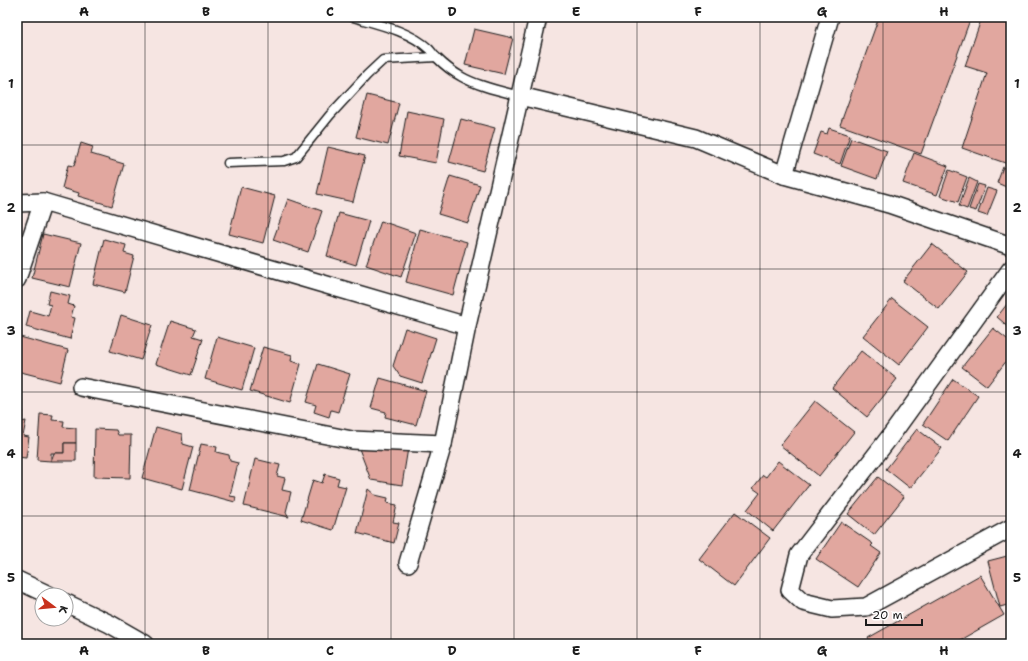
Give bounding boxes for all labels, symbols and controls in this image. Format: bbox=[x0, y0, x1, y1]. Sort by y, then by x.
text: A bbox=[79, 3, 89, 20]
text: B bbox=[202, 3, 210, 20]
text: C bbox=[326, 3, 334, 20]
text: D bbox=[447, 3, 457, 20]
text: E bbox=[572, 3, 581, 20]
text: F bbox=[694, 3, 702, 20]
text: G bbox=[817, 3, 828, 20]
text: H bbox=[939, 3, 949, 20]
text: 1 bbox=[8, 75, 14, 92]
text: 1 bbox=[1014, 75, 1020, 92]
text: 2 bbox=[6, 199, 16, 216]
text: 2 bbox=[1012, 199, 1022, 216]
text: 3 bbox=[6, 322, 16, 339]
text: 3 bbox=[1012, 322, 1022, 339]
text: 4 bbox=[6, 445, 16, 462]
text: 4 bbox=[1012, 445, 1022, 462]
text: 5 bbox=[7, 569, 15, 586]
text: 5 bbox=[1013, 569, 1021, 586]
north arrow bbox=[34, 587, 74, 627]
scale bar bbox=[866, 601, 922, 627]
text: K bbox=[55, 604, 71, 616]
text: 20 m bbox=[872, 607, 903, 623]
text: A bbox=[79, 642, 89, 659]
text: B bbox=[202, 642, 210, 659]
text: C bbox=[326, 642, 334, 659]
text: D bbox=[447, 642, 457, 659]
text: E bbox=[572, 642, 581, 659]
text: F bbox=[694, 642, 702, 659]
text: G bbox=[817, 642, 828, 659]
text: H bbox=[939, 642, 949, 659]

